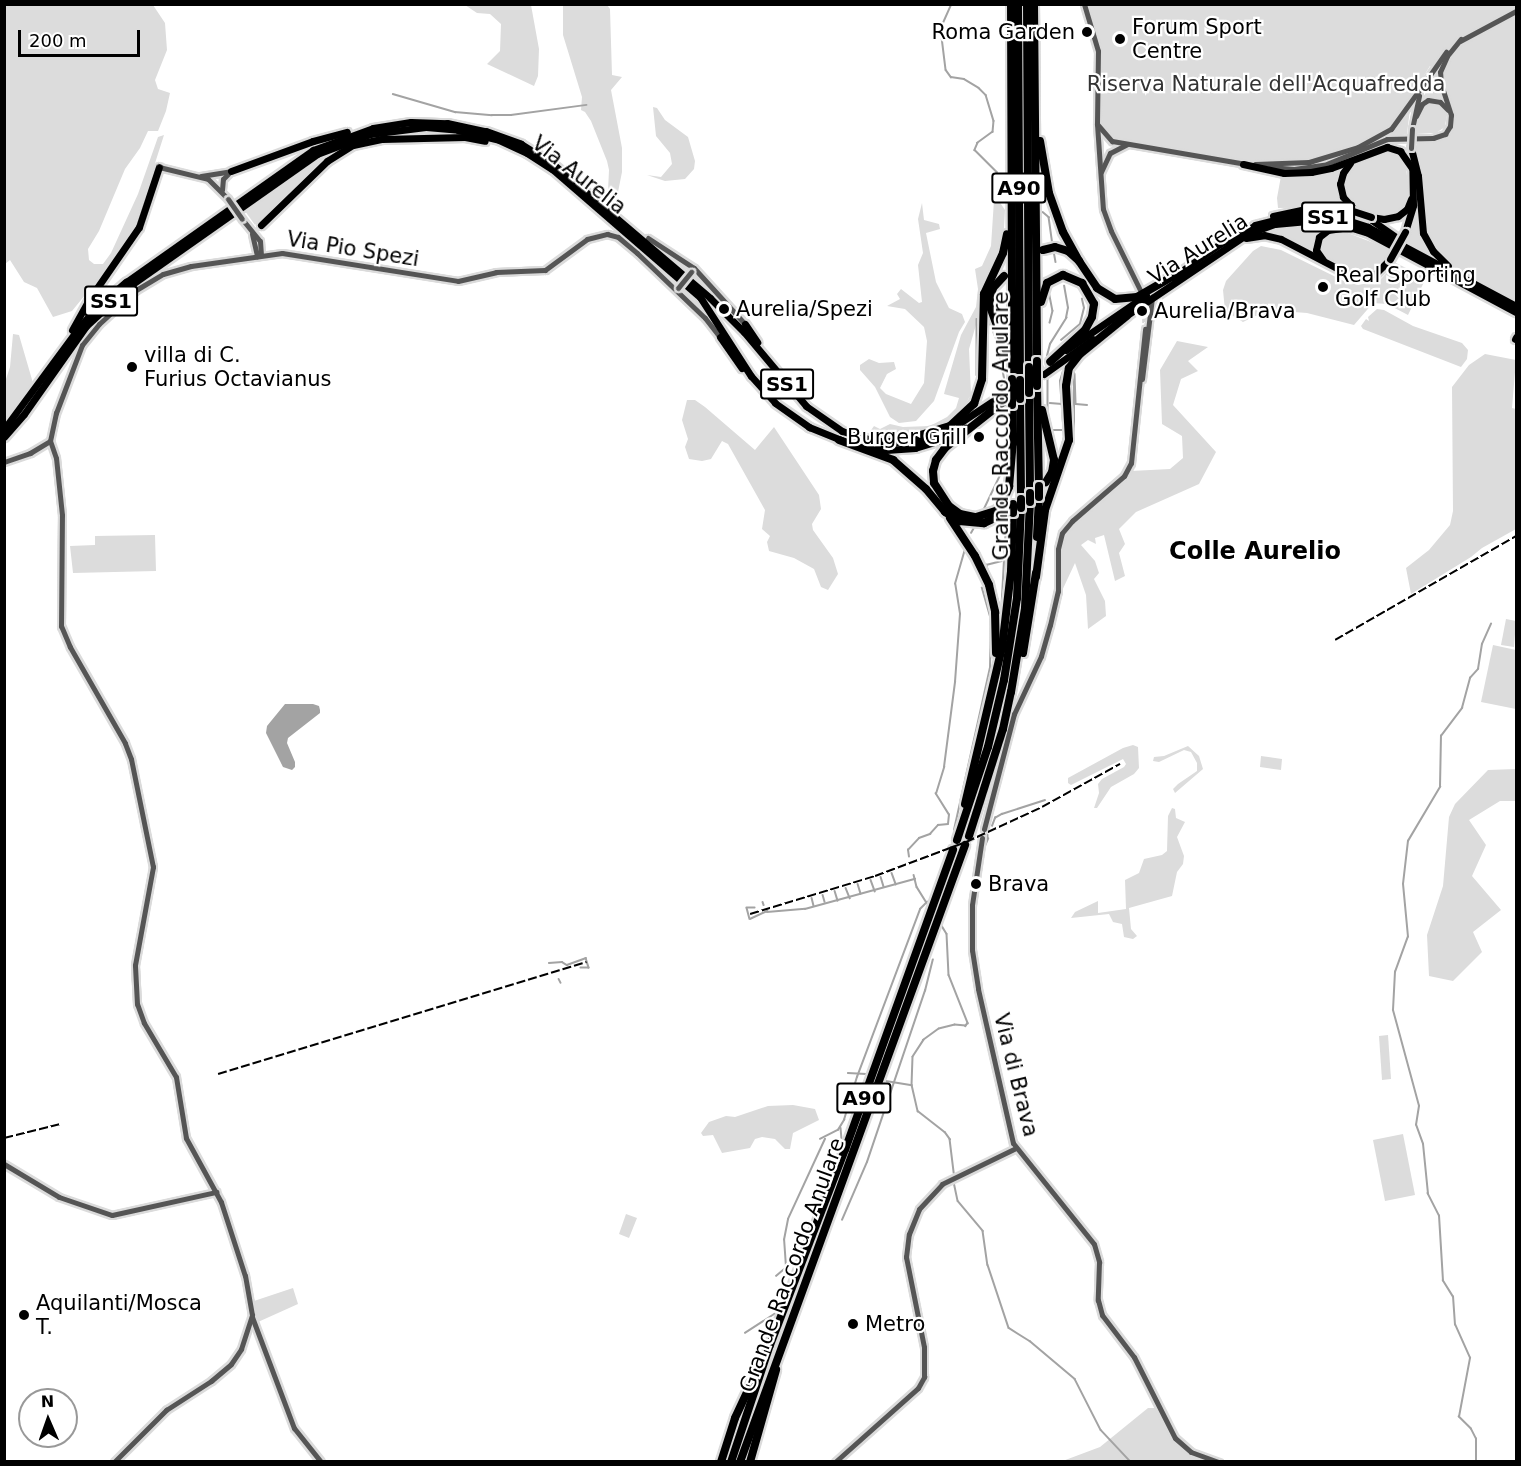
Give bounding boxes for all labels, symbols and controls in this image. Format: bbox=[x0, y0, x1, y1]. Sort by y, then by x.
place label: Forum Sport Centre bbox=[1132, 14, 1262, 64]
scale bar bbox=[21, 18, 142, 56]
place label: Roma Garden bbox=[932, 19, 1075, 45]
marker: Roma Garden bbox=[1080, 25, 1094, 39]
text: 200 m bbox=[29, 30, 87, 51]
marker: Forum Sport Centre bbox=[1113, 32, 1127, 46]
park label: Riserva Naturale dell'Acquafredda bbox=[1087, 71, 1445, 97]
street label: Via Aurelia bbox=[527, 130, 631, 220]
road number: A90 bbox=[990, 171, 1048, 205]
road number: SS1 bbox=[1301, 200, 1355, 234]
street label: Via Aurelia bbox=[1144, 208, 1252, 290]
street label: Via Pio Spezi bbox=[285, 226, 421, 272]
place label: Real Sporting Golf Club bbox=[1335, 262, 1476, 312]
marker: Real Sporting Golf Club bbox=[1316, 280, 1330, 294]
road number: SS1 bbox=[84, 284, 138, 318]
street label: Grande Raccordo Anulare bbox=[988, 292, 1014, 560]
place label: Aurelia/Spezi bbox=[736, 296, 873, 322]
place label: Aurelia/Brava bbox=[1154, 298, 1296, 324]
marker: Aurelia/Spezi bbox=[717, 302, 731, 316]
marker: Aurelia/Brava bbox=[1135, 304, 1149, 318]
place label: villa di C. Furius Octavianus bbox=[144, 342, 332, 392]
marker: villa di C. Furius Octavianus bbox=[125, 360, 139, 374]
road number: SS1 bbox=[760, 367, 814, 401]
place label: Burger Grill bbox=[847, 424, 967, 450]
marker: Burger Grill bbox=[972, 430, 986, 444]
district label: Colle Aurelio bbox=[1169, 538, 1341, 566]
place label: Brava bbox=[988, 871, 1049, 897]
marker: Brava bbox=[969, 877, 983, 891]
street label: Via di Brava bbox=[988, 1011, 1044, 1139]
road number: A90 bbox=[836, 1081, 892, 1115]
street label: Grande Raccordo Anulare bbox=[734, 1134, 850, 1396]
place label: Aquilanti/Mosca T. bbox=[36, 1290, 202, 1340]
marker: Aquilanti/Mosca T. bbox=[17, 1308, 31, 1322]
place label: Metro bbox=[865, 1311, 925, 1337]
marker: Metro bbox=[846, 1317, 860, 1331]
north arrow bbox=[18, 1388, 78, 1448]
text: N bbox=[40, 1392, 54, 1411]

